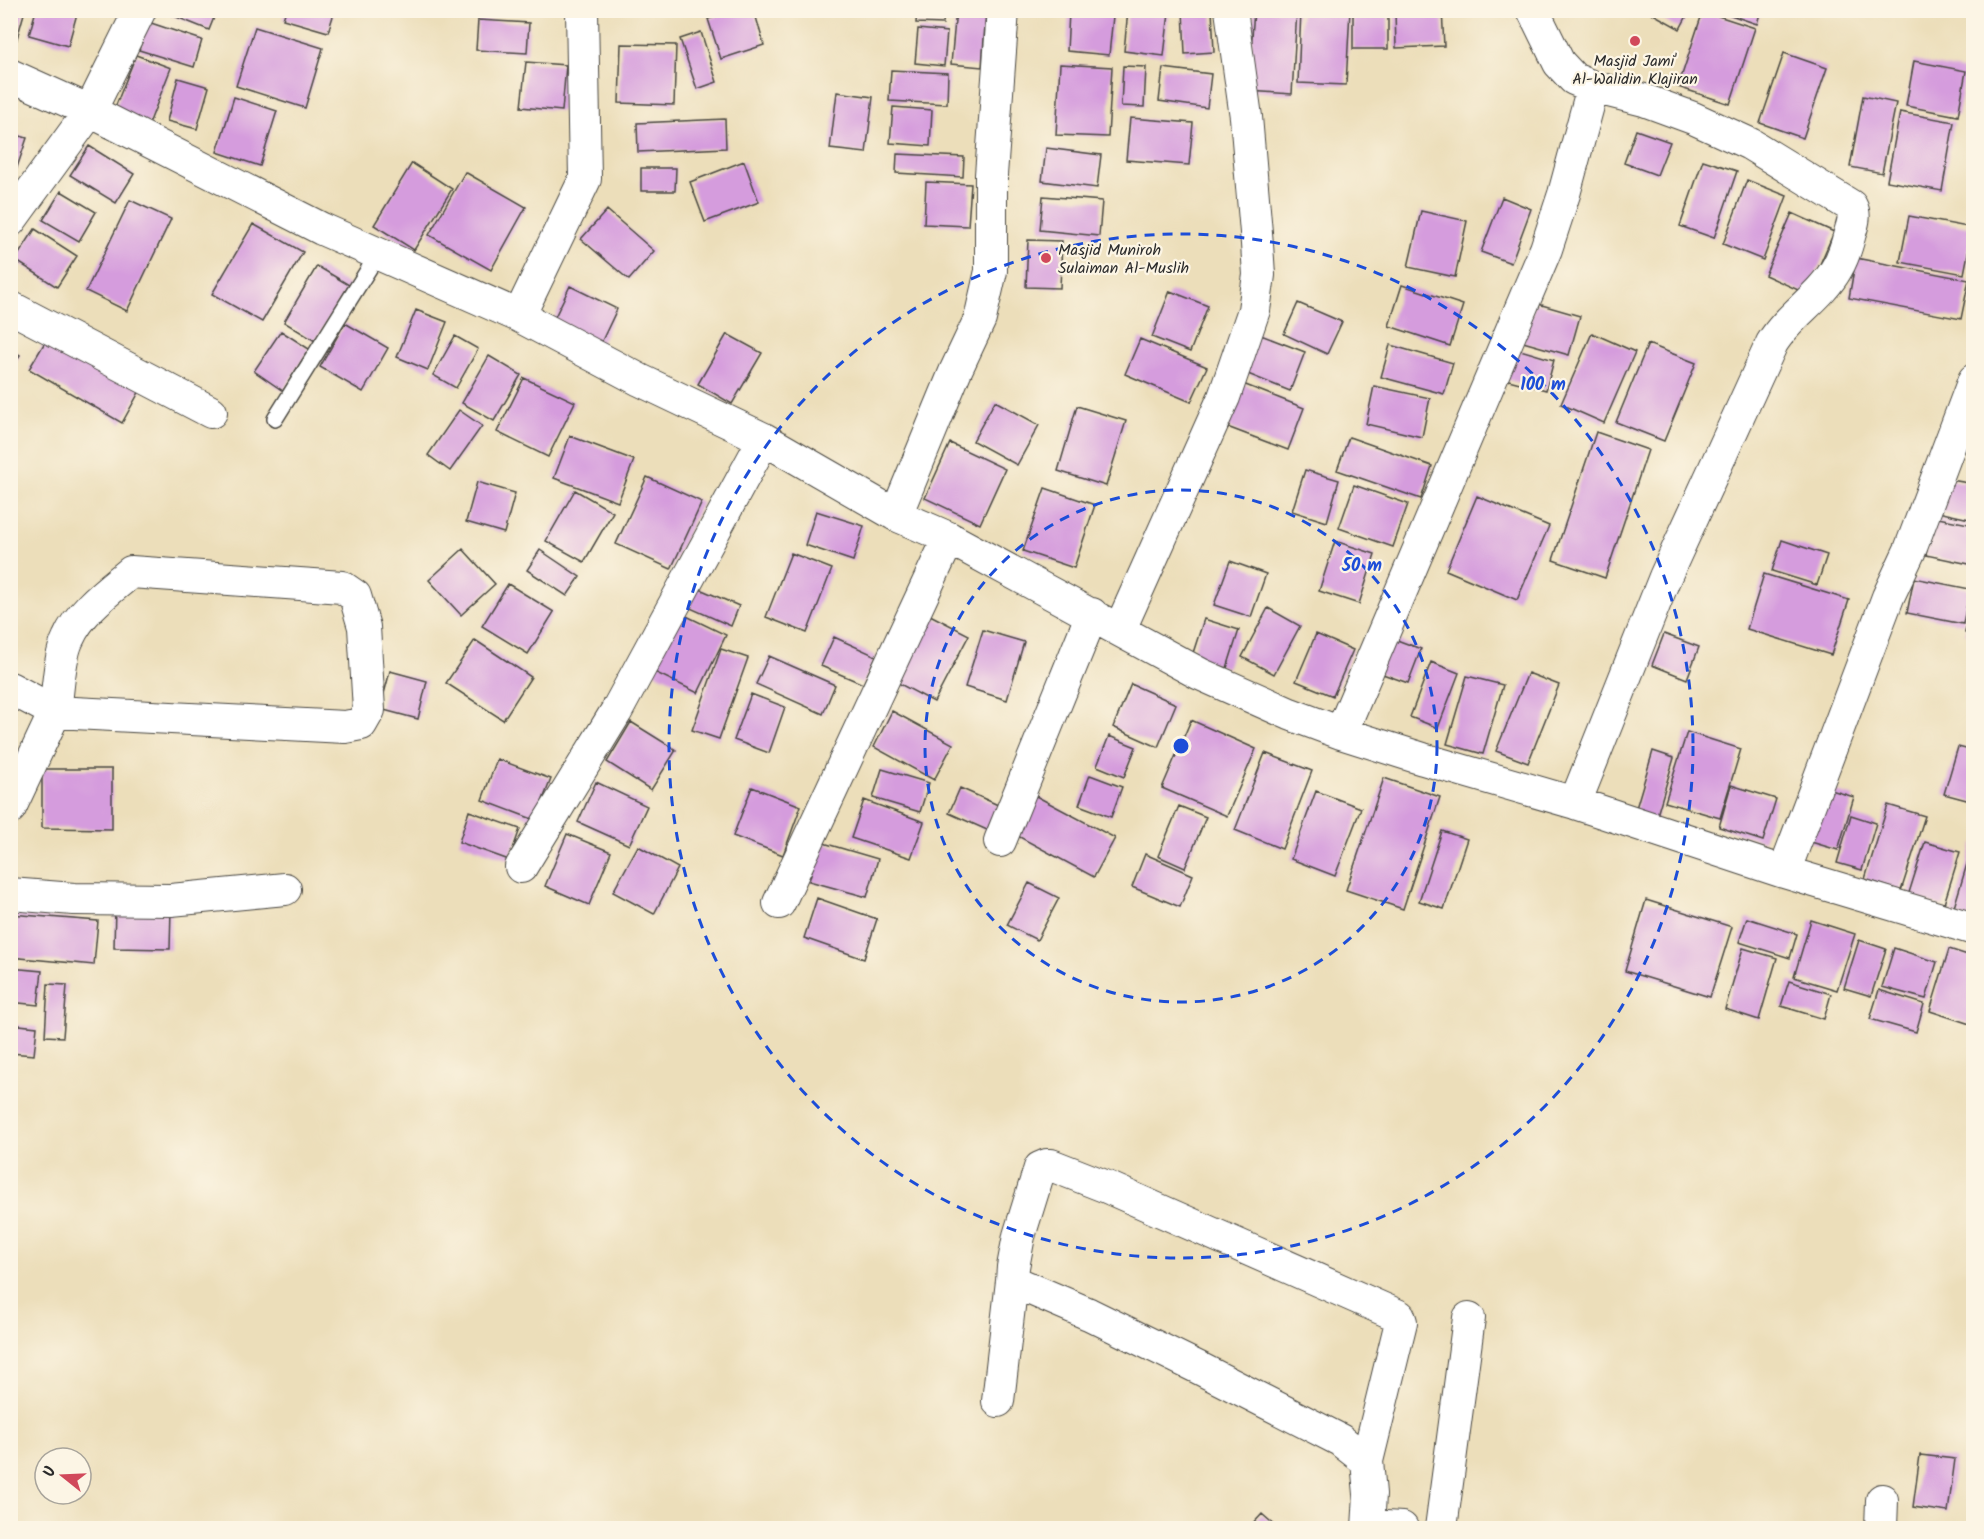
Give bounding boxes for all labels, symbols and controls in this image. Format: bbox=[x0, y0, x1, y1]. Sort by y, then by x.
marker: Masjid Jami' Al-Walidin Klajiran bbox=[1628, 34, 1642, 48]
place label: Masjid Jami' Al-Walidin Klajiran bbox=[1572, 49, 1698, 92]
place label: Masjid Muniroh Sulaiman Al-Muslih bbox=[1058, 238, 1189, 281]
marker: Masjid Muniroh Sulaiman Al-Muslih bbox=[1039, 251, 1053, 265]
text: 100 m bbox=[1520, 371, 1566, 400]
text: 50 m bbox=[1341, 552, 1382, 581]
centre of rings bbox=[1171, 736, 1191, 756]
north arrow bbox=[33, 1446, 93, 1506]
text: U bbox=[37, 1463, 64, 1480]

